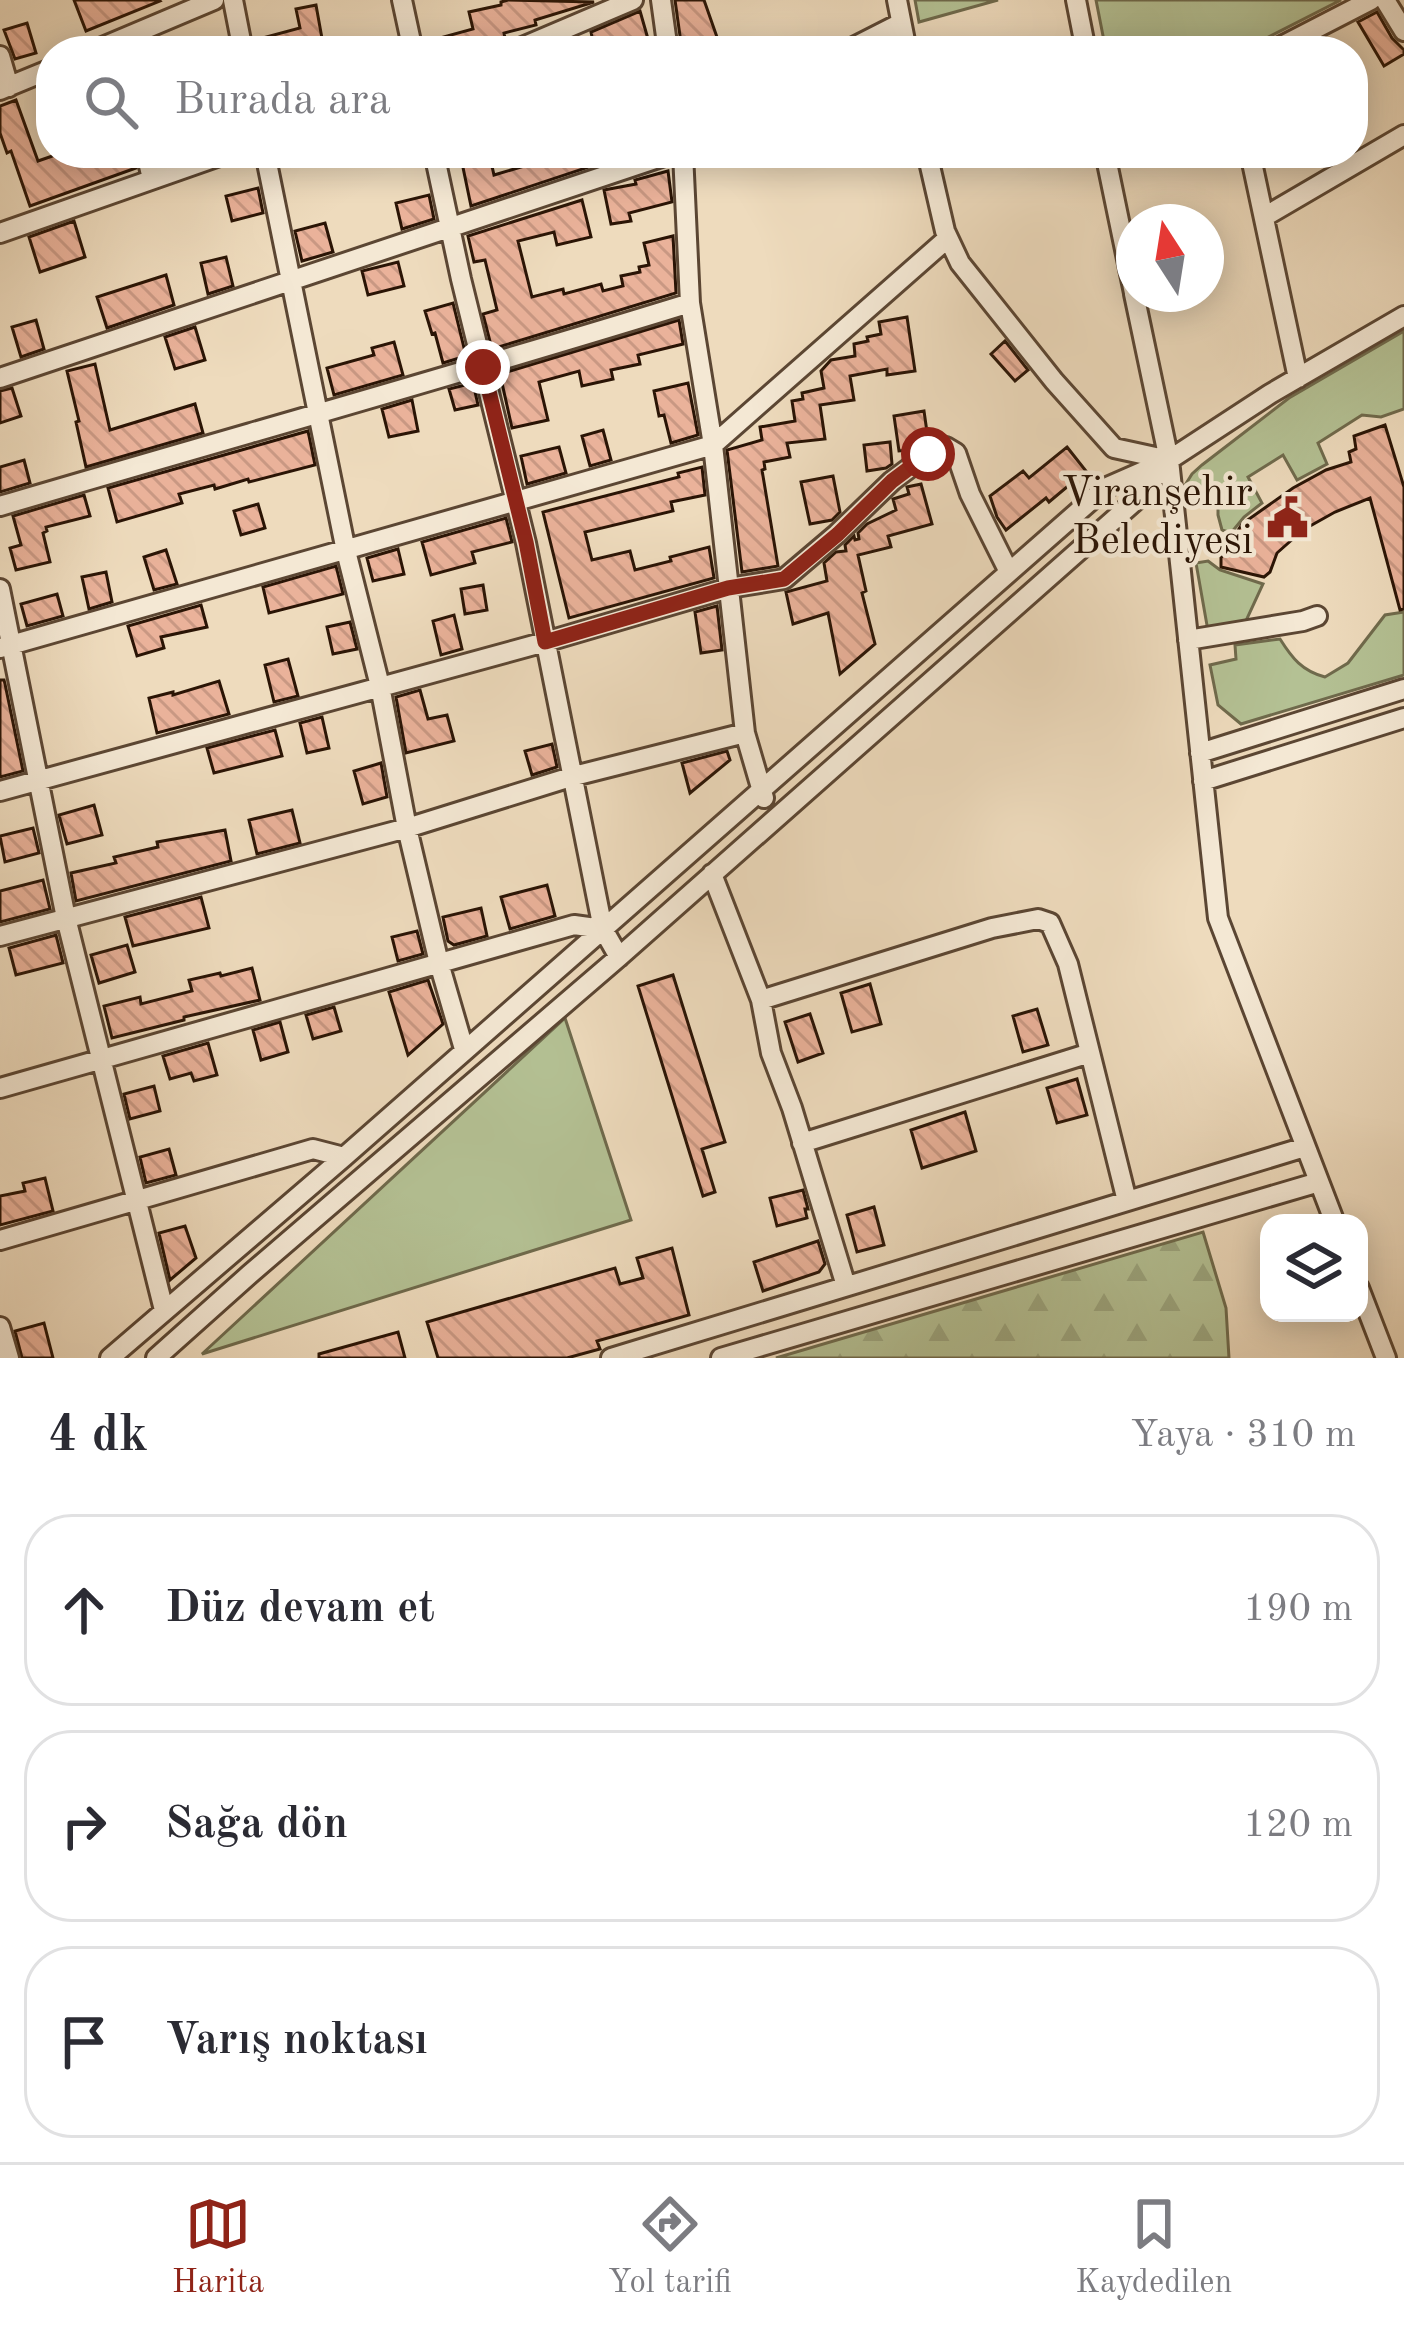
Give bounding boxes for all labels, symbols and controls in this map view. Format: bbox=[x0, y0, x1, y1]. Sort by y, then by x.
search box bbox=[36, 36, 1368, 168]
icon: search bbox=[78, 69, 144, 135]
text: Burada ara bbox=[174, 79, 391, 124]
north arrow bbox=[1116, 204, 1224, 312]
route end bbox=[456, 340, 510, 394]
route start bbox=[901, 427, 955, 481]
place label: Viranşehir Belediyesi bbox=[1061, 473, 1253, 563]
public building icon: Viranşehir Belediyesi bbox=[1264, 495, 1310, 541]
map controls bbox=[1260, 1214, 1368, 1322]
button: layers bbox=[1260, 1214, 1368, 1322]
text: 4 dk bbox=[48, 1411, 148, 1462]
text: Yaya · 310 m bbox=[1130, 1416, 1356, 1455]
icon: ahead bbox=[51, 1577, 117, 1643]
text: Düz devam et bbox=[165, 1587, 435, 1632]
text: 190 m bbox=[1243, 1590, 1353, 1629]
icon: right bbox=[51, 1793, 117, 1859]
text: Sağa dön bbox=[165, 1803, 348, 1848]
text: 120 m bbox=[1243, 1806, 1353, 1845]
icon: arrive bbox=[51, 2009, 117, 2075]
text: Varış noktası bbox=[165, 2019, 428, 2064]
tab: Harita bbox=[172, 2191, 264, 2304]
tab: Yol tarifi bbox=[608, 2191, 732, 2304]
tab: Kaydedilen bbox=[1075, 2191, 1232, 2304]

